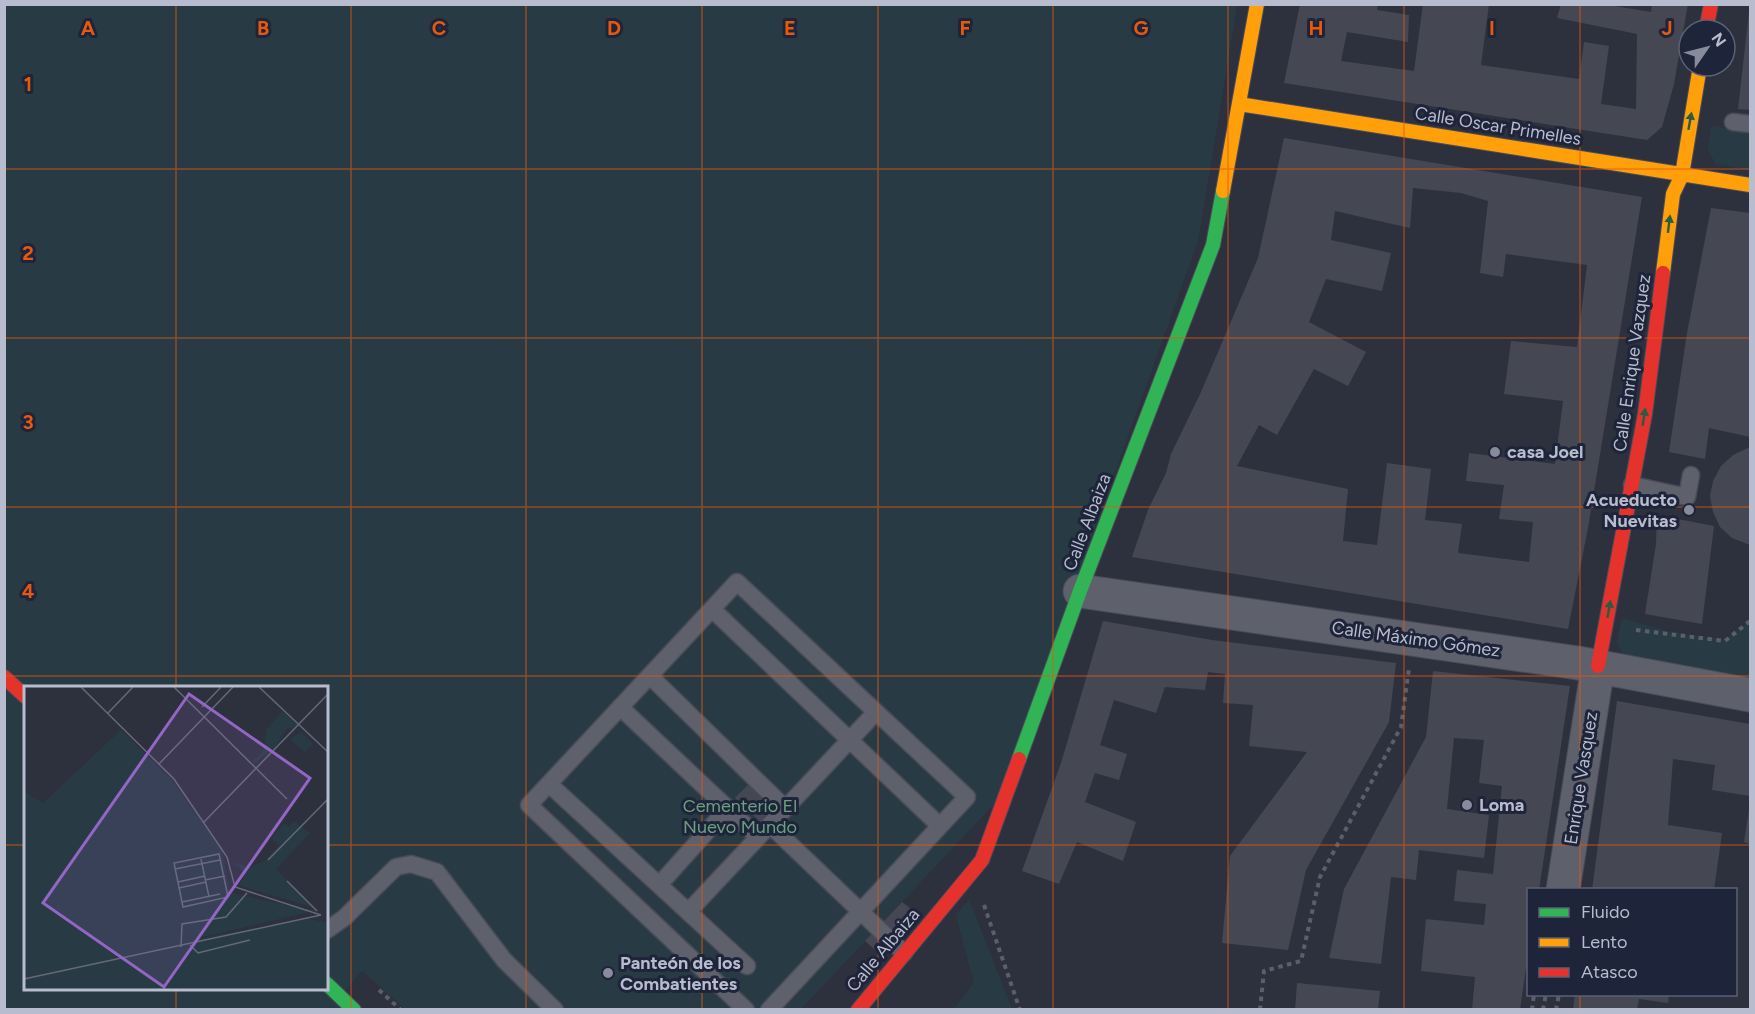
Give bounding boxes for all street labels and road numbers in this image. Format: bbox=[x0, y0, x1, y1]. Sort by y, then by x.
street label: Calle Oscar Primelles bbox=[1413, 102, 1583, 150]
street label: Calle Enrique Vazquez bbox=[1609, 273, 1655, 453]
street label: Calle Albaiza bbox=[1058, 470, 1116, 574]
street label: Calle Máximo Gómez bbox=[1330, 616, 1502, 662]
street label: Enrique Vasquez bbox=[1560, 710, 1602, 846]
street label: Calle Albaiza bbox=[842, 904, 924, 996]

